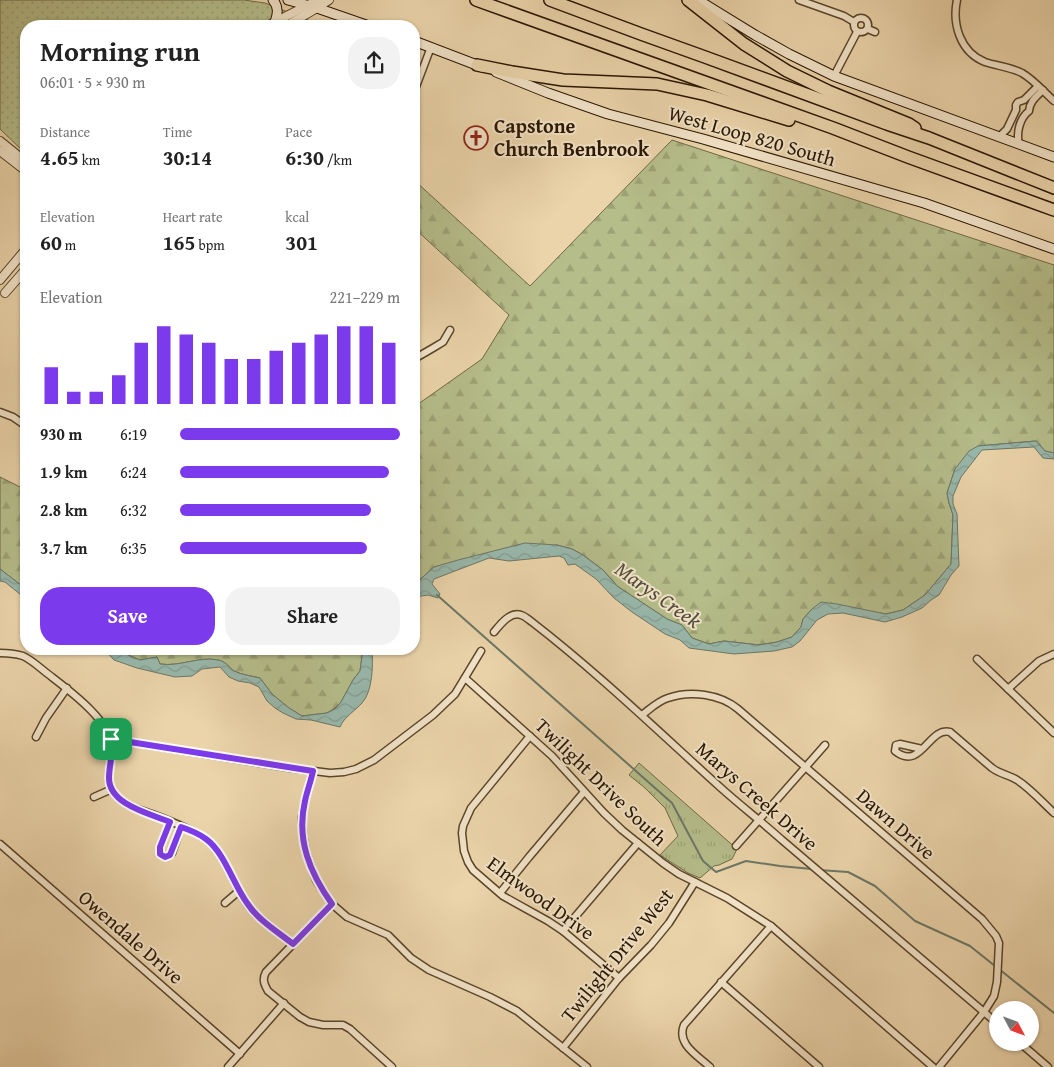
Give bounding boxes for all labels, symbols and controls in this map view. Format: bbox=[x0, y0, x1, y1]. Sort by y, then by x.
text: Morning run bbox=[40, 30, 200, 71]
button: share bbox=[348, 37, 400, 89]
text: 06:01 · 5 × 930 m bbox=[40, 70, 145, 94]
street label: West Loop 820 South bbox=[665, 98, 839, 173]
place label: Capstone Church Benbrook bbox=[494, 111, 650, 163]
text: Distance bbox=[40, 122, 90, 142]
text: Time bbox=[163, 122, 192, 142]
text: Pace bbox=[285, 122, 312, 142]
church icon: Capstone Church Benbrook bbox=[463, 125, 489, 151]
text: 4.65 bbox=[40, 142, 79, 173]
text: 30:14 bbox=[163, 142, 212, 173]
text: 6:30 bbox=[285, 142, 324, 173]
text: km bbox=[79, 150, 100, 170]
text: /km bbox=[324, 150, 352, 170]
text: Elevation bbox=[40, 207, 95, 227]
text: Heart rate bbox=[163, 207, 223, 227]
text: kcal bbox=[285, 207, 309, 227]
text: 60 bbox=[40, 227, 62, 258]
text: 165 bbox=[163, 227, 195, 258]
text: 301 bbox=[285, 227, 318, 258]
text: m bbox=[62, 235, 76, 255]
text: bpm bbox=[195, 235, 225, 255]
text: Elevation bbox=[40, 285, 103, 309]
text: 221–229 m bbox=[330, 285, 400, 309]
text: 930 m bbox=[40, 422, 82, 446]
text: 6:19 bbox=[120, 422, 147, 446]
text: 1.9 km bbox=[40, 460, 87, 484]
text: 6:24 bbox=[120, 460, 147, 484]
text: 2.8 km bbox=[40, 498, 87, 522]
text: 6:32 bbox=[120, 498, 147, 522]
text: 3.7 km bbox=[40, 536, 87, 560]
text: 6:35 bbox=[120, 536, 147, 560]
water label: Marys Creek bbox=[609, 554, 708, 636]
button: Save bbox=[40, 587, 215, 645]
button: Share bbox=[225, 587, 400, 645]
street label: Twilight Drive South bbox=[529, 711, 674, 852]
pin bbox=[90, 718, 132, 760]
icon: arrive bbox=[97, 725, 125, 753]
street label: Marys Creek Drive bbox=[690, 734, 825, 857]
street label: Dawn Drive bbox=[851, 781, 942, 866]
street label: Elmwood Drive bbox=[482, 849, 601, 946]
street label: Twilight Drive West bbox=[553, 882, 680, 1028]
street label: Owendale Drive bbox=[72, 883, 190, 991]
north arrow bbox=[989, 1001, 1039, 1051]
map controls bbox=[989, 1001, 1039, 1051]

